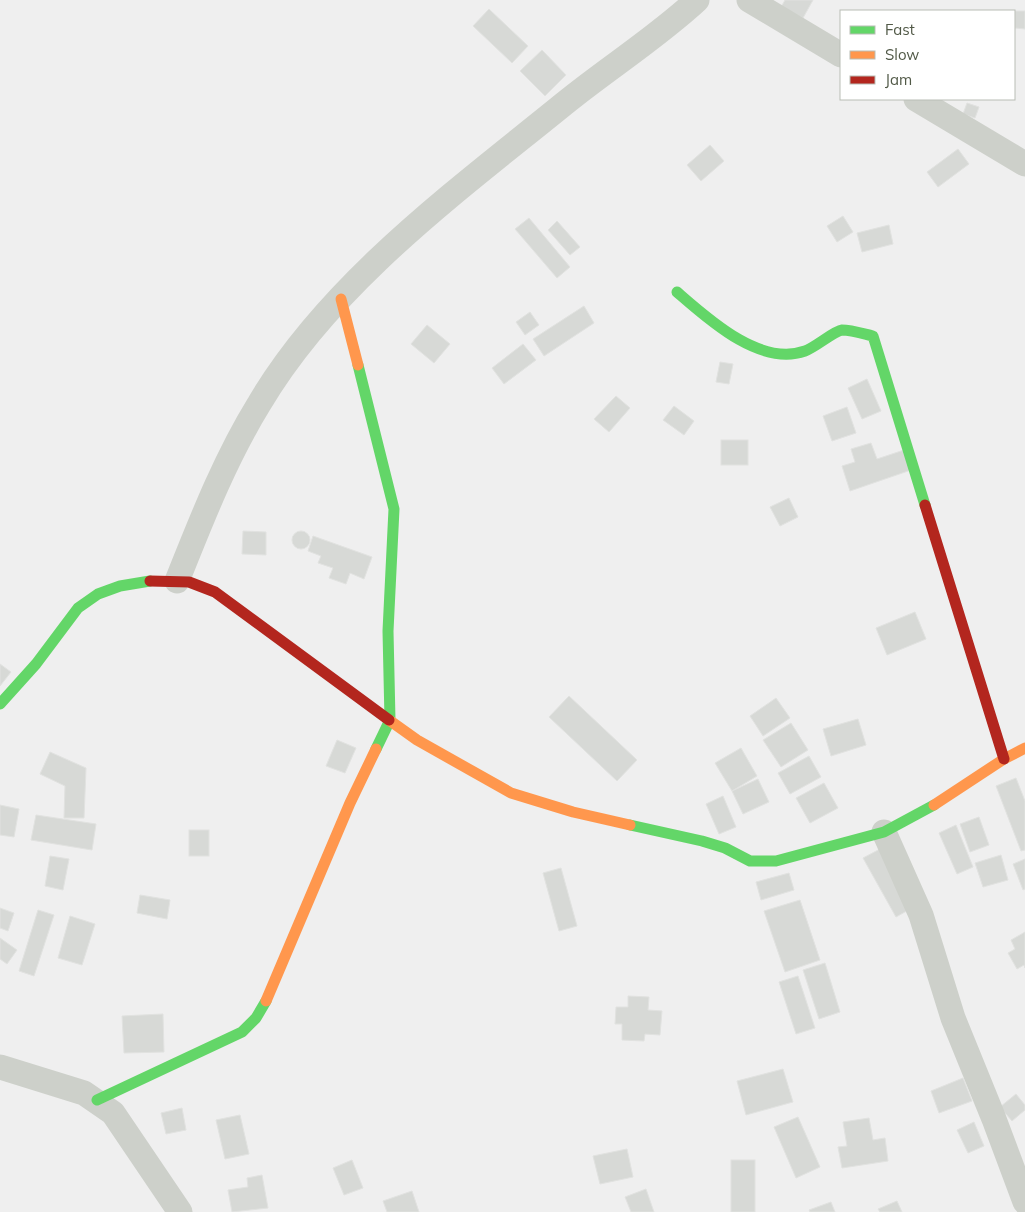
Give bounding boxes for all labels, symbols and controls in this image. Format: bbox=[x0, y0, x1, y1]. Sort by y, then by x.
legend bbox=[840, 10, 1015, 100]
text: Fast bbox=[885, 20, 915, 39]
text: Slow bbox=[885, 45, 919, 64]
text: Jam bbox=[885, 70, 912, 89]

